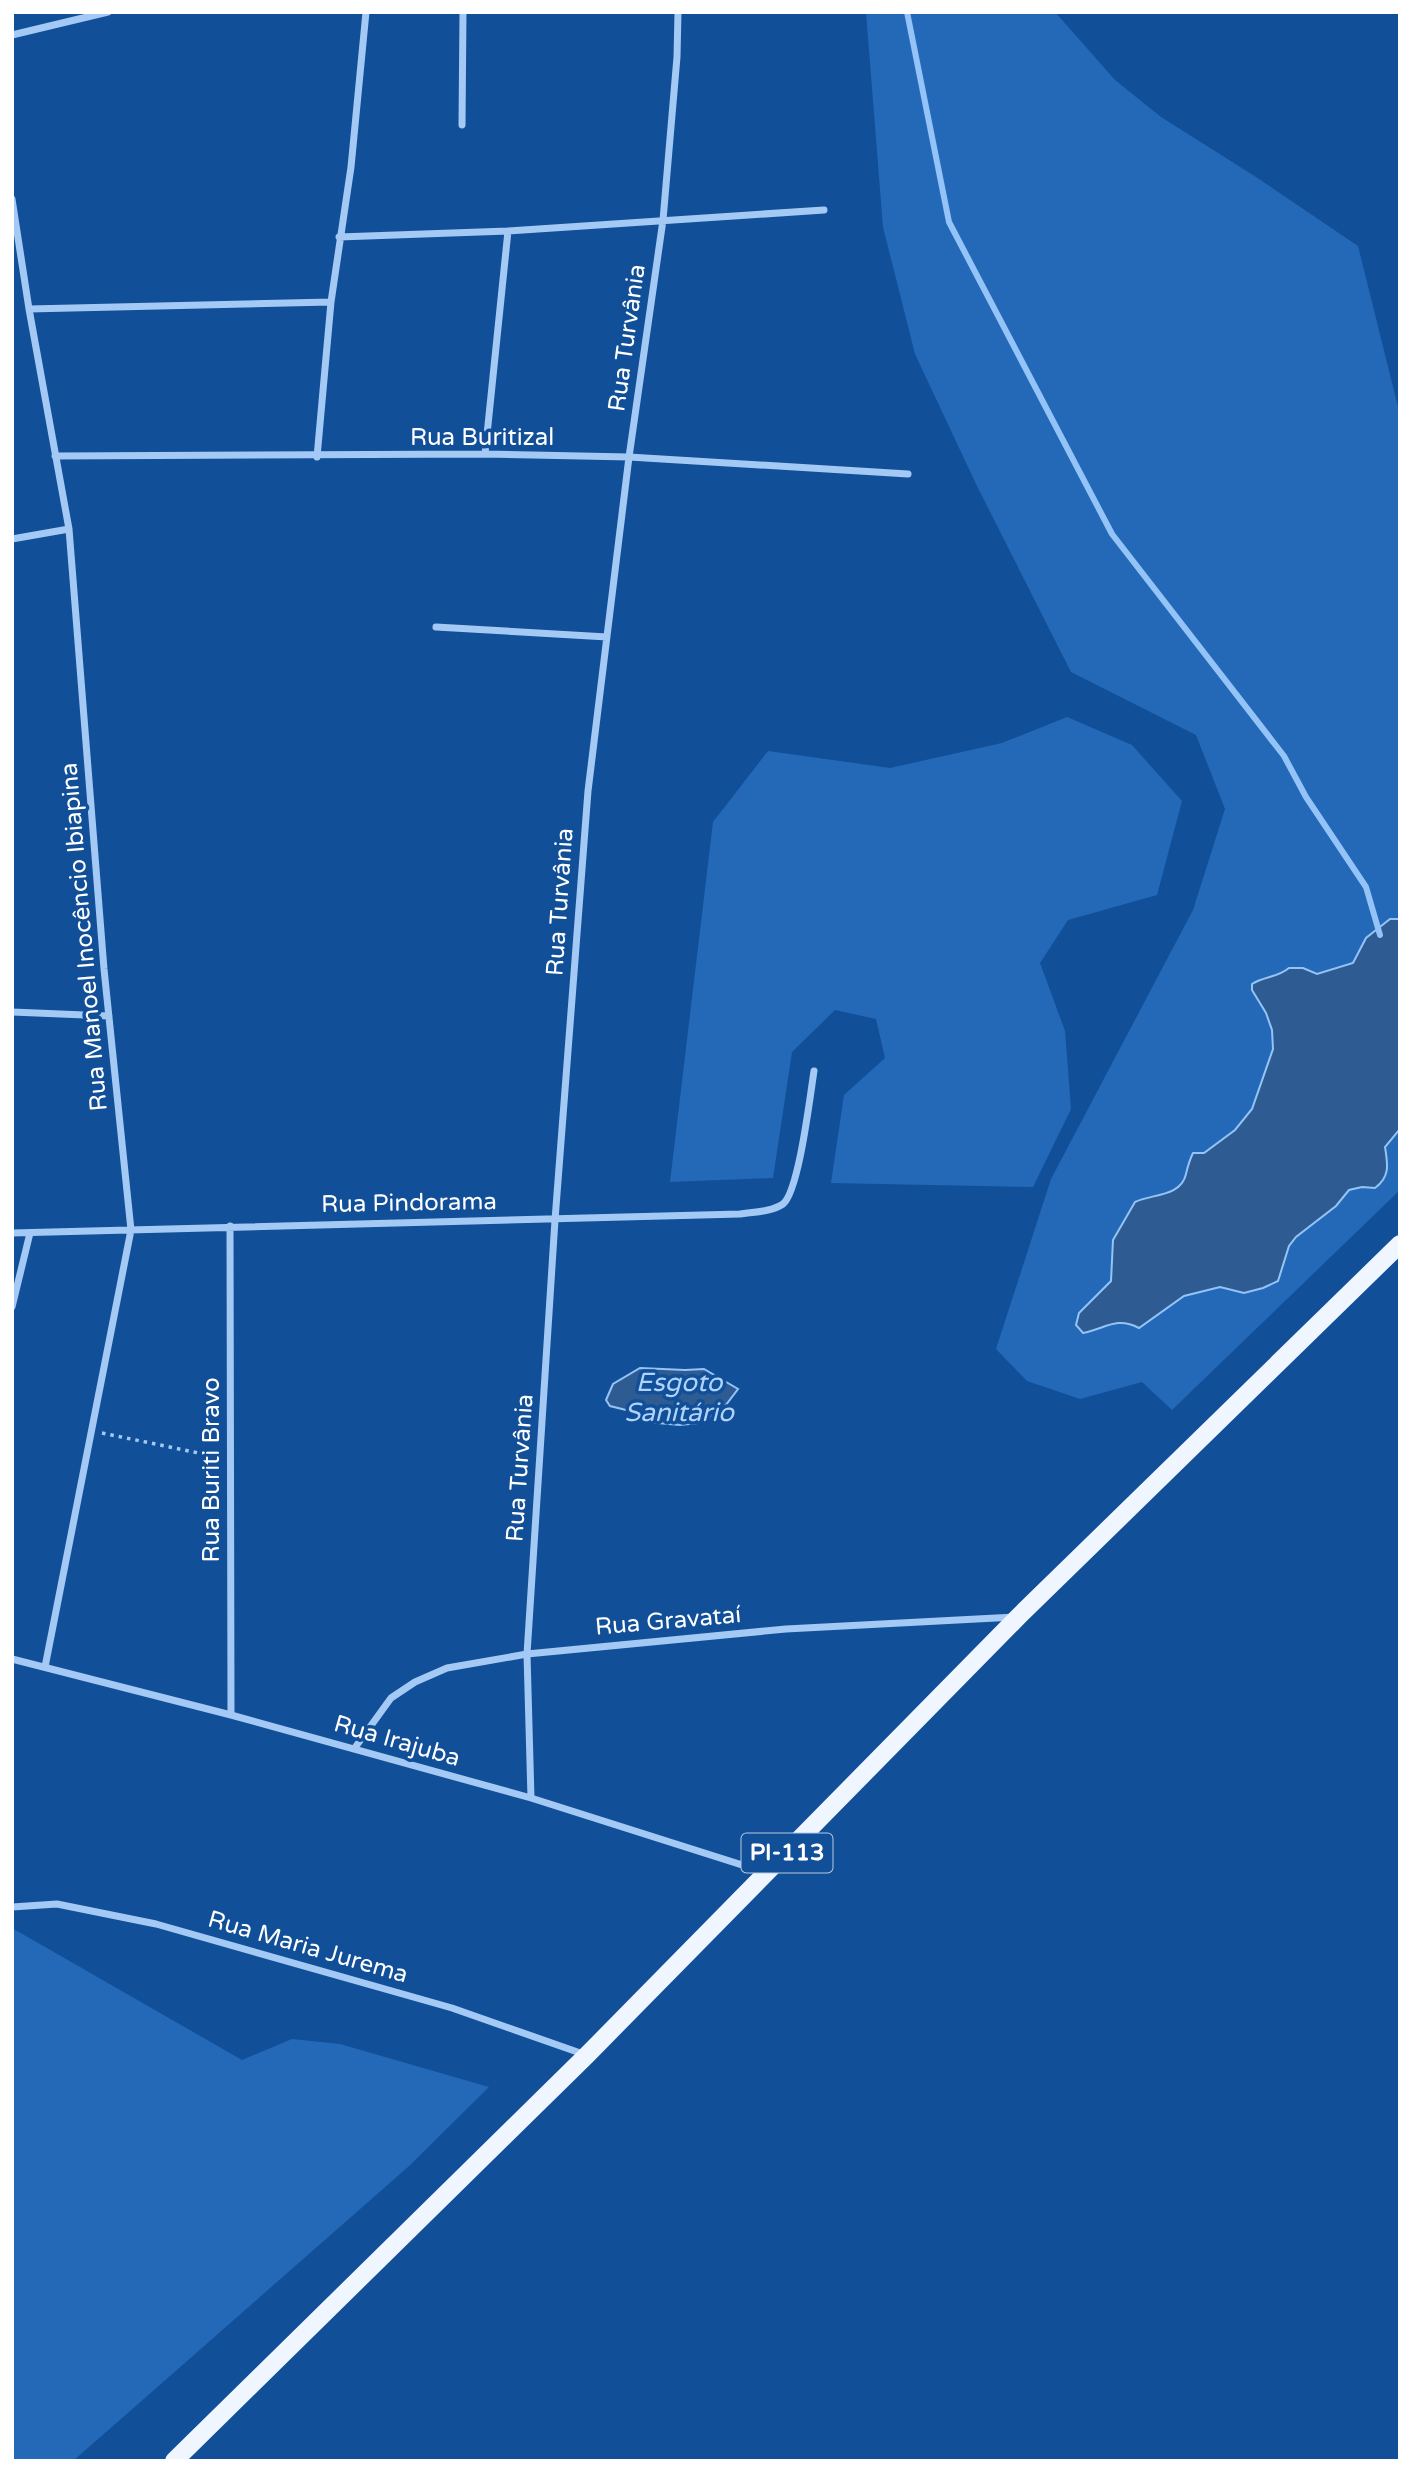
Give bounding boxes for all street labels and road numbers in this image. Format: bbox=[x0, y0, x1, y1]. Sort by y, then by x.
street label: Rua Turvânia bbox=[602, 262, 652, 414]
street label: Rua Buritizal bbox=[410, 423, 554, 452]
street label: Rua Manoel Inocêncio Ibiapina bbox=[54, 761, 114, 1113]
street label: Rua Turvânia bbox=[540, 827, 580, 977]
street label: Rua Pindorama bbox=[321, 1187, 497, 1219]
street label: Rua Buriti Bravo bbox=[197, 1377, 226, 1563]
street label: Rua Turvânia bbox=[500, 1393, 540, 1543]
street label: Rua Gravataí bbox=[594, 1600, 742, 1642]
street label: Rua Irajuba bbox=[330, 1709, 464, 1773]
road number: PI-113 bbox=[742, 1834, 832, 1872]
street label: Rua Maria Jurema bbox=[205, 1905, 411, 1989]

